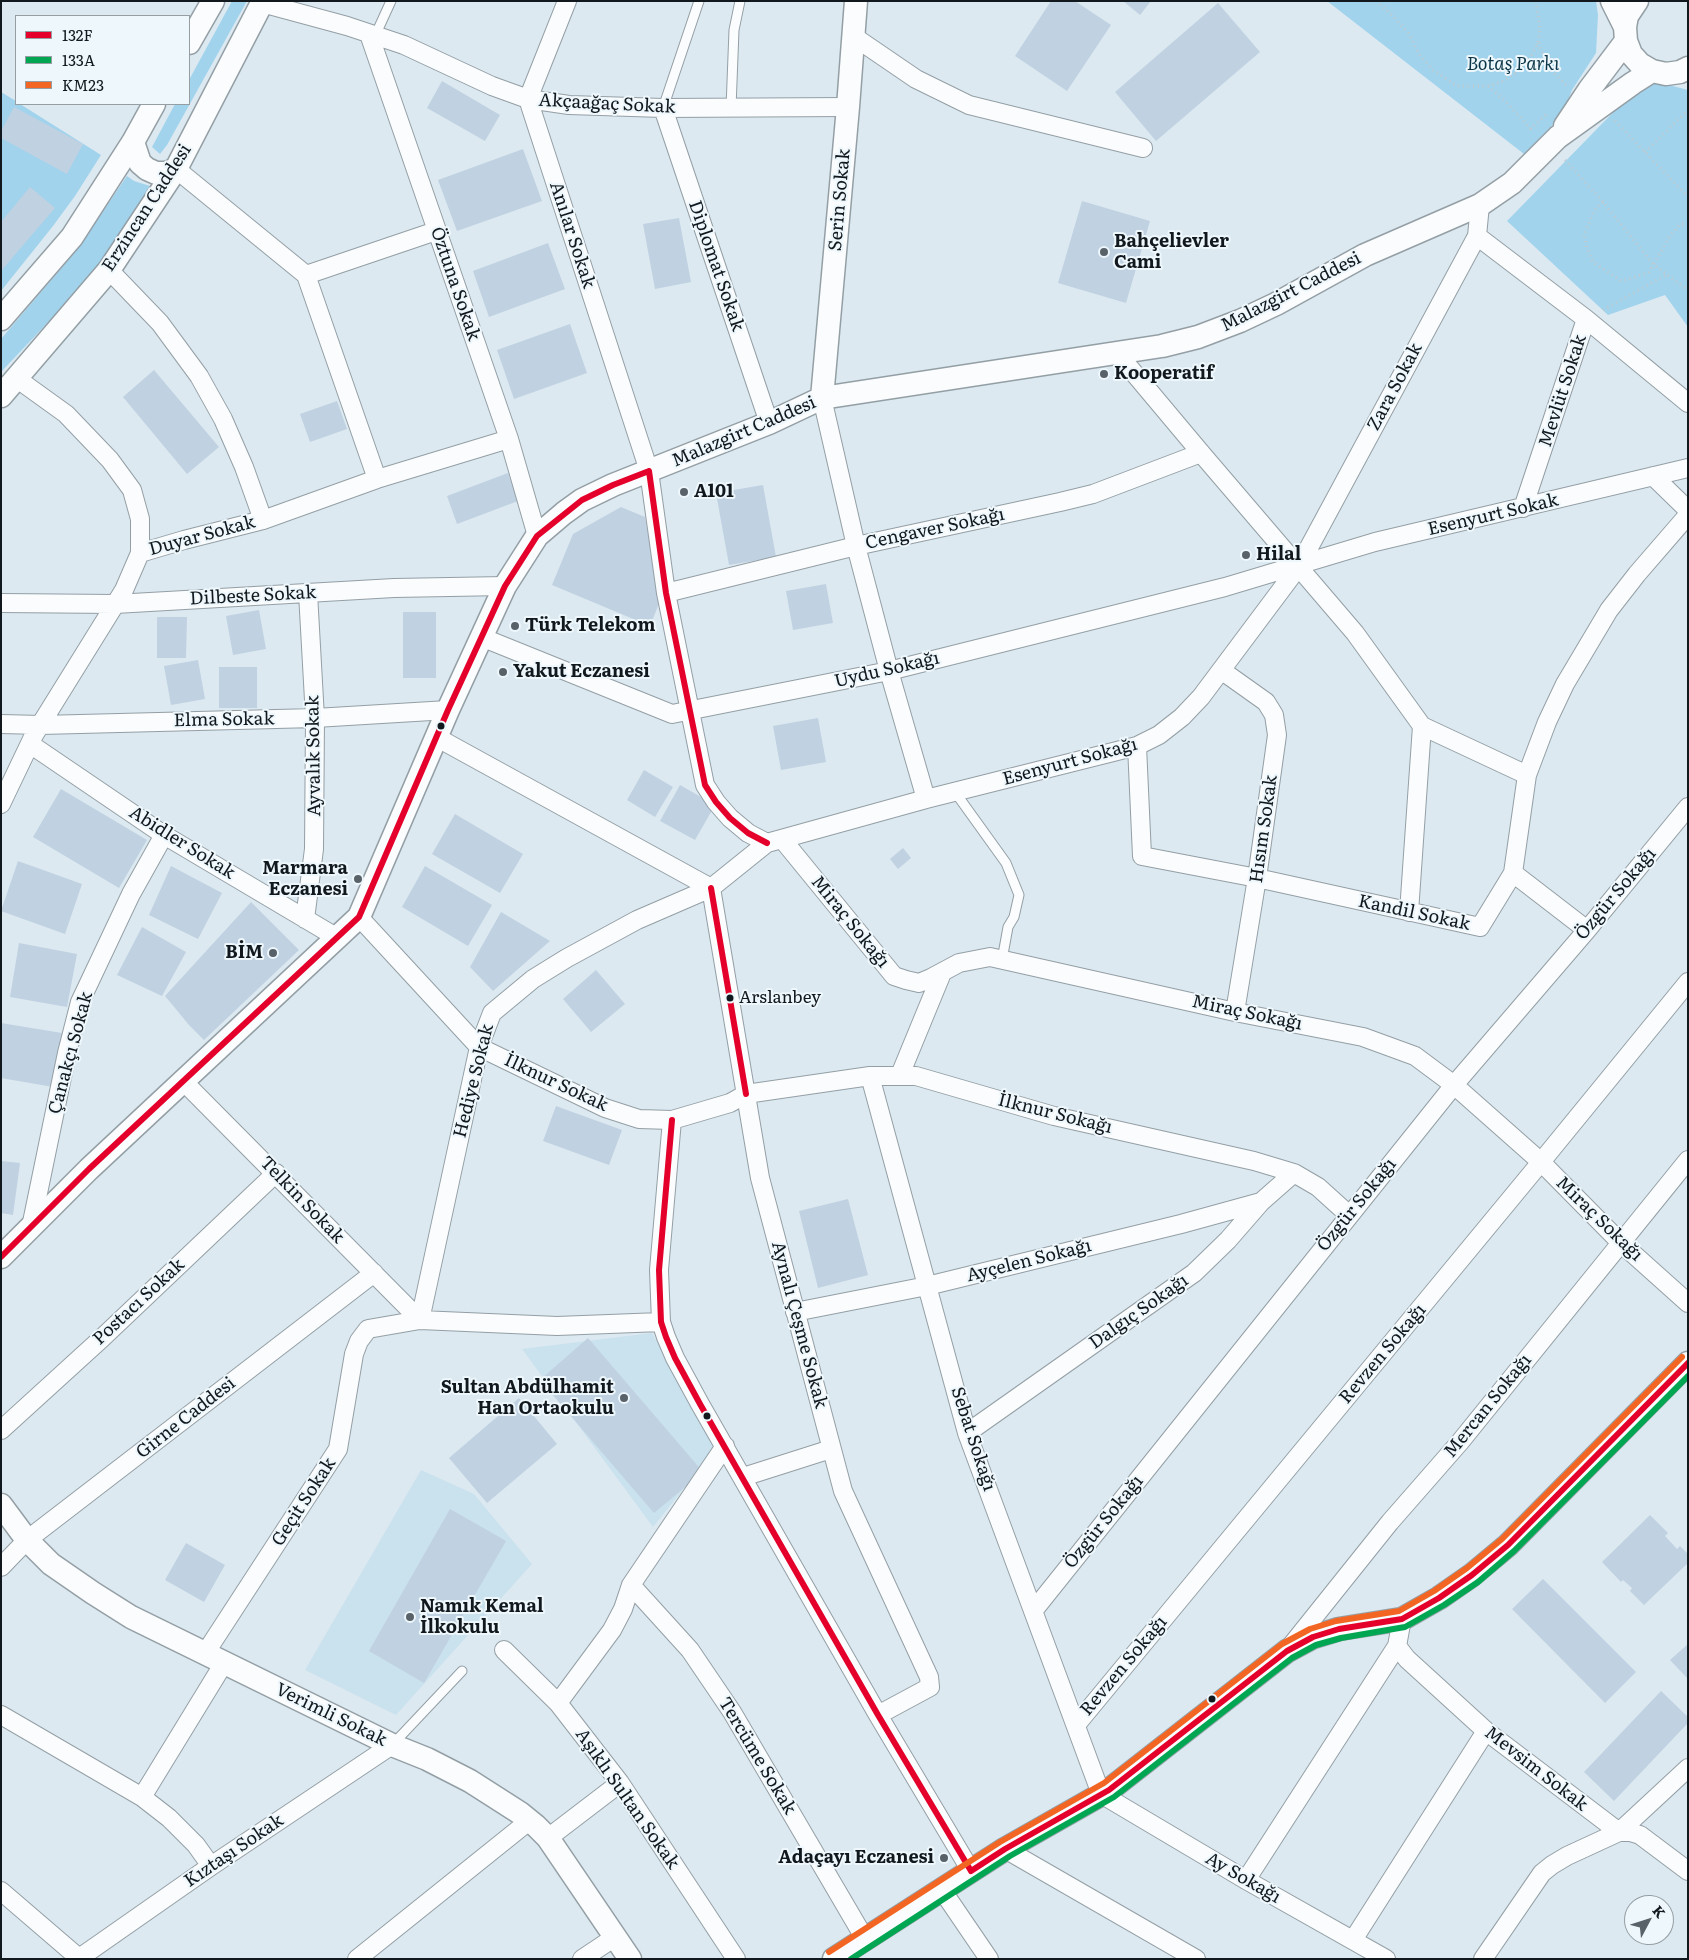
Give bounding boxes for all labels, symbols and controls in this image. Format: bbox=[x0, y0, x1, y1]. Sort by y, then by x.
legend bbox=[15, 15, 190, 105]
text: 132F bbox=[62, 23, 93, 46]
text: 133A bbox=[62, 48, 95, 71]
park label: Botaş Parkı bbox=[1467, 54, 1559, 76]
text: KM23 bbox=[62, 73, 104, 96]
street label: Akçaağaç Sokak bbox=[538, 90, 676, 118]
street label: Erzincan Caddesi bbox=[98, 140, 196, 276]
street label: Serin Sokak bbox=[825, 148, 855, 252]
street label: Anılar Sokak bbox=[545, 179, 599, 291]
street label: Diplomat Sokak bbox=[683, 198, 749, 334]
street label: Öztuna Sokak bbox=[425, 224, 485, 344]
place label: Bahçelievler Cami bbox=[1114, 231, 1229, 274]
marker: Bahçelievler Cami bbox=[1098, 246, 1110, 258]
street label: Malazgirt Caddesi bbox=[1217, 247, 1365, 337]
street label: Mevlüt Sokak bbox=[1535, 332, 1591, 450]
street label: Zara Sokak bbox=[1363, 340, 1427, 434]
place label: Kooperatif bbox=[1114, 363, 1214, 385]
marker: Kooperatif bbox=[1098, 368, 1110, 380]
street label: Malazgirt Caddesi bbox=[669, 392, 819, 472]
place label: A101 bbox=[694, 481, 734, 503]
marker: A101 bbox=[678, 486, 690, 498]
street label: Esenyurt Sokak bbox=[1426, 489, 1560, 541]
street label: Cengaver Sokağı bbox=[863, 504, 1007, 554]
street label: Duyar Sokak bbox=[147, 511, 257, 561]
place label: Hilal bbox=[1256, 544, 1301, 566]
marker: Hilal bbox=[1240, 549, 1252, 561]
street label: Dilbeste Sokak bbox=[189, 582, 317, 610]
place label: Türk Telekom bbox=[525, 615, 655, 637]
marker: Türk Telekom bbox=[509, 620, 521, 632]
street label: Uydu Sokağı bbox=[832, 647, 942, 693]
place label: Yakut Eczanesi bbox=[513, 661, 650, 683]
marker: Yakut Eczanesi bbox=[497, 666, 509, 678]
street label: Ayvalık Sokak bbox=[302, 695, 326, 817]
street label: Elma Sokak bbox=[173, 708, 275, 732]
unlabelled marker bbox=[436, 721, 446, 731]
street label: Esenyurt Sokağı bbox=[1000, 734, 1140, 790]
street label: Hısım Sokak bbox=[1246, 774, 1282, 884]
street label: Abidler Sokak bbox=[125, 802, 239, 884]
street label: Özgür Sokağı bbox=[1571, 843, 1661, 945]
place label: Marmara Eczanesi bbox=[262, 858, 348, 901]
street label: Miraç Sokağı bbox=[806, 872, 894, 972]
marker: Marmara Eczanesi bbox=[352, 873, 364, 885]
street label: Kandil Sokak bbox=[1356, 891, 1472, 935]
place label: BİM bbox=[225, 942, 263, 964]
marker: BİM bbox=[267, 947, 279, 959]
place label: Arslanbey bbox=[739, 988, 821, 1008]
street label: Çanakçı Sokak bbox=[44, 990, 98, 1116]
street label: Miraç Sokağı bbox=[1190, 991, 1304, 1035]
marker: Arslanbey bbox=[725, 993, 735, 1003]
street label: Hediye Sokak bbox=[449, 1022, 499, 1140]
street label: İlknur Sokak bbox=[501, 1050, 611, 1116]
street label: İlknur Sokağı bbox=[996, 1089, 1114, 1139]
street label: Telkin Sokak bbox=[255, 1152, 349, 1248]
street label: Özgür Sokağı bbox=[1313, 1154, 1401, 1256]
street label: Miraç Sokağı bbox=[1551, 1172, 1647, 1266]
street label: Ayçelen Sokağı bbox=[964, 1235, 1094, 1287]
street label: Aynalı Çeşme Sokak bbox=[766, 1239, 832, 1411]
street label: Postacı Sokak bbox=[89, 1254, 189, 1350]
street label: Dalgıç Sokağı bbox=[1085, 1270, 1193, 1354]
street label: Revzen Sokağı bbox=[1335, 1300, 1431, 1408]
street label: Mercan Sokağı bbox=[1440, 1350, 1536, 1462]
street label: Girne Caddesi bbox=[132, 1373, 240, 1463]
place label: Sultan Abdülhamit Han Ortaokulu bbox=[441, 1377, 614, 1420]
street label: Sebat Sokağı bbox=[946, 1384, 1000, 1494]
marker: Sultan Abdülhamit Han Ortaokulu bbox=[618, 1392, 630, 1404]
unlabelled marker bbox=[702, 1411, 712, 1421]
street label: Geçit Sokak bbox=[267, 1454, 341, 1550]
street label: Özgür Sokağı bbox=[1060, 1471, 1148, 1573]
place label: Namık Kemal İlkokulu bbox=[420, 1596, 543, 1638]
marker: Namık Kemal İlkokulu bbox=[404, 1611, 416, 1623]
street label: Revzen Sokağı bbox=[1076, 1612, 1172, 1720]
street label: Verimli Sokak bbox=[272, 1679, 390, 1751]
street label: Tercüme Sokak bbox=[714, 1693, 800, 1819]
unlabelled marker bbox=[1207, 1694, 1217, 1704]
street label: Mevsim Sokak bbox=[1480, 1722, 1592, 1816]
street label: Aşıklı Sultan Sokak bbox=[570, 1725, 684, 1873]
street label: Kıztaşı Sokak bbox=[180, 1810, 288, 1892]
place label: Adaçayı Eczanesi bbox=[778, 1847, 934, 1869]
street label: Ay Sokağı bbox=[1202, 1848, 1284, 1908]
marker: Adaçayı Eczanesi bbox=[938, 1852, 950, 1864]
north arrow bbox=[1624, 1895, 1674, 1945]
text: K bbox=[1649, 1900, 1671, 1922]

